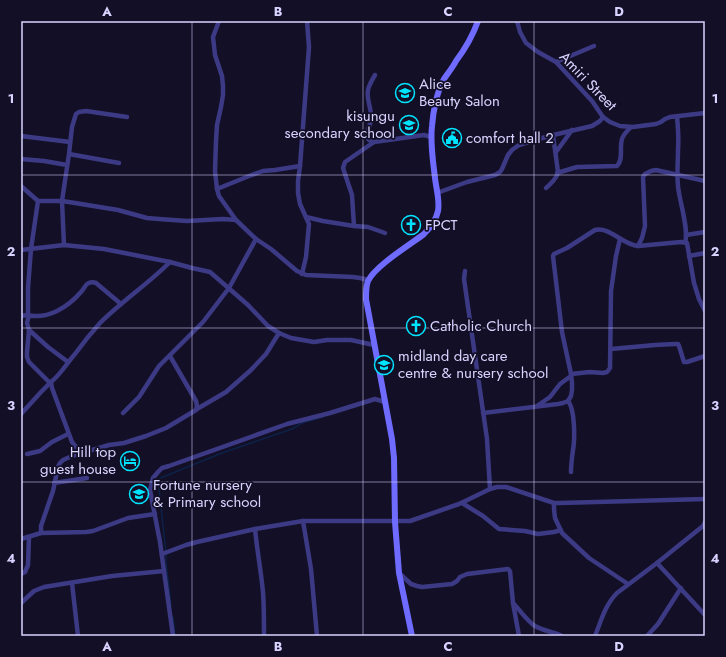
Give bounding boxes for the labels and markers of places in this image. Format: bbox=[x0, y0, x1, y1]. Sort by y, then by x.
place label: Alice Beauty Salon bbox=[419, 73, 500, 112]
school or university icon: Alice Beauty Salon bbox=[394, 82, 416, 104]
place label: kisungu secondary school bbox=[285, 105, 395, 144]
school or university icon: kisungu secondary school bbox=[398, 114, 420, 136]
public building icon: comfort hall 2 bbox=[441, 127, 463, 149]
place label: comfort hall 2 bbox=[466, 127, 554, 149]
church icon: FPCT bbox=[400, 214, 422, 236]
place label: FPCT bbox=[425, 214, 458, 236]
church icon: Catholic Church bbox=[405, 315, 427, 337]
place label: Catholic Church bbox=[430, 315, 532, 337]
place label: midland day care centre & nursery school bbox=[398, 345, 548, 384]
school or university icon: midland day care centre & nursery school bbox=[373, 354, 395, 376]
place label: Hill top guest house bbox=[40, 441, 116, 480]
hotel icon: Hill top guest house bbox=[119, 450, 141, 472]
place label: Fortune nursery & Primary school bbox=[153, 474, 261, 513]
school or university icon: Fortune nursery & Primary school bbox=[128, 483, 150, 505]

